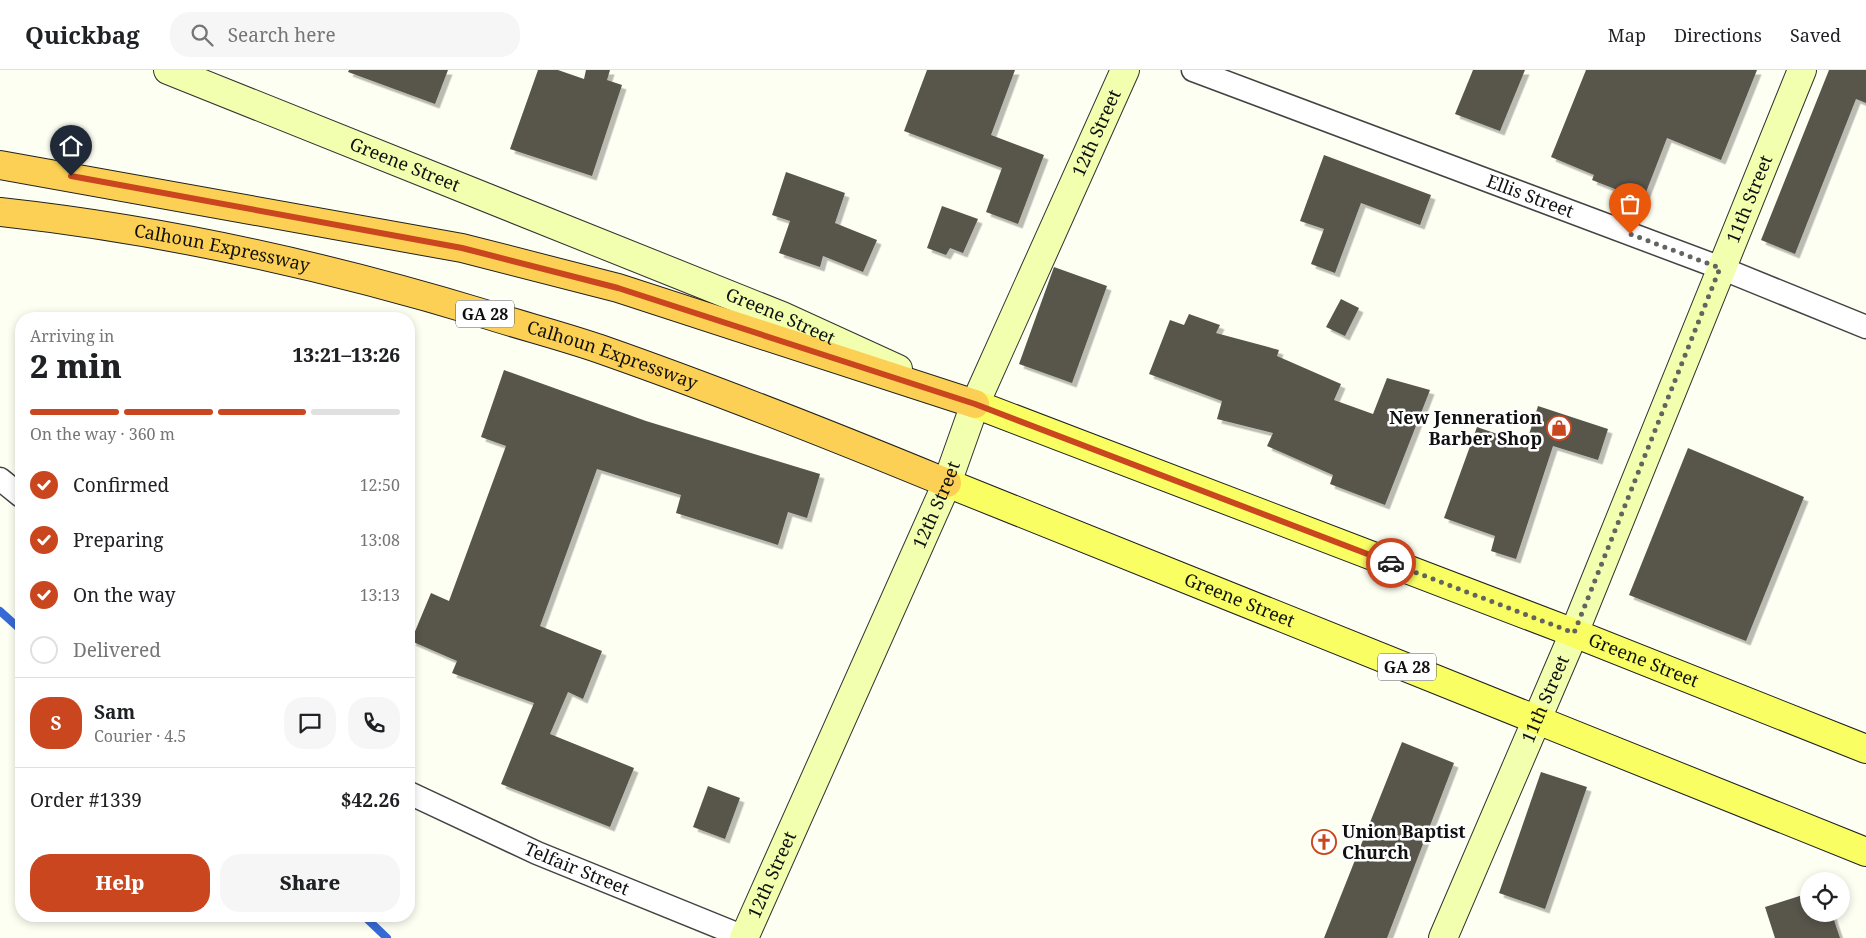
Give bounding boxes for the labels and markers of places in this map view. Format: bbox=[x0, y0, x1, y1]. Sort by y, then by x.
pin bbox=[50, 125, 92, 176]
pin bbox=[1609, 183, 1651, 234]
place label: New Jenneration Barber Shop bbox=[1389, 405, 1542, 450]
shop icon: New Jenneration Barber Shop bbox=[1546, 415, 1572, 441]
place label: Union Baptist Church bbox=[1342, 819, 1466, 864]
church icon: Union Baptist Church bbox=[1311, 829, 1337, 855]

